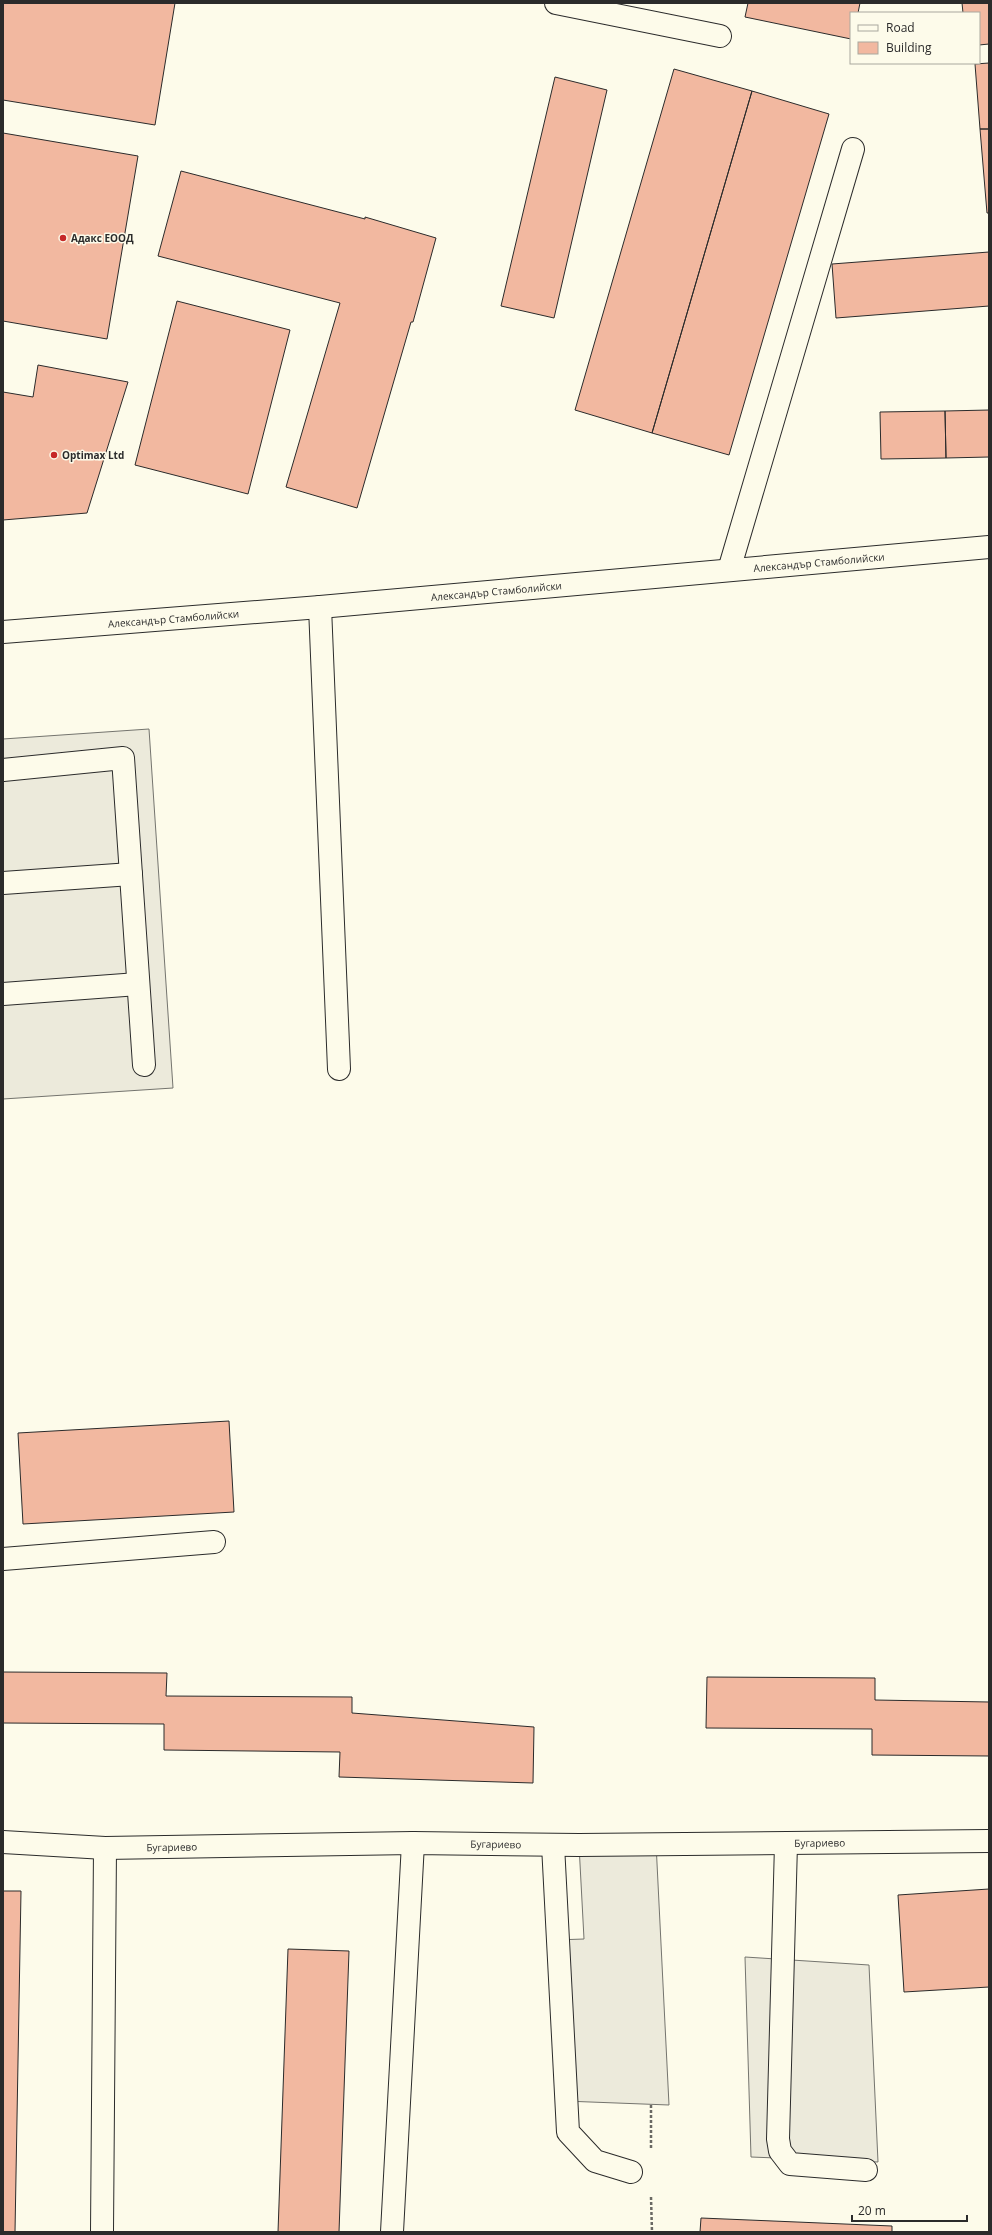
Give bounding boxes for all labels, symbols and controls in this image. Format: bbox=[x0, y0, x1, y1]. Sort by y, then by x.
legend bbox=[850, 12, 980, 64]
text: Road bbox=[886, 19, 915, 36]
text: Building bbox=[886, 39, 932, 56]
place label: Адакс ЕООД bbox=[71, 231, 134, 245]
marker: Адакс ЕООД bbox=[58, 233, 68, 243]
place label: Optimax Ltd bbox=[62, 448, 124, 462]
marker: Optimax Ltd bbox=[49, 450, 59, 460]
street label: Александър Стамболийски bbox=[753, 549, 885, 575]
street label: Александър Стамболийски bbox=[430, 578, 562, 604]
street label: Александър Стамболийски bbox=[107, 606, 240, 631]
street label: Бугариево bbox=[794, 1835, 845, 1850]
street label: Бугариево bbox=[470, 1837, 521, 1851]
street label: Бугариево bbox=[146, 1840, 197, 1854]
scale bar bbox=[852, 2197, 967, 2223]
text: 20 m bbox=[858, 2202, 886, 2219]

